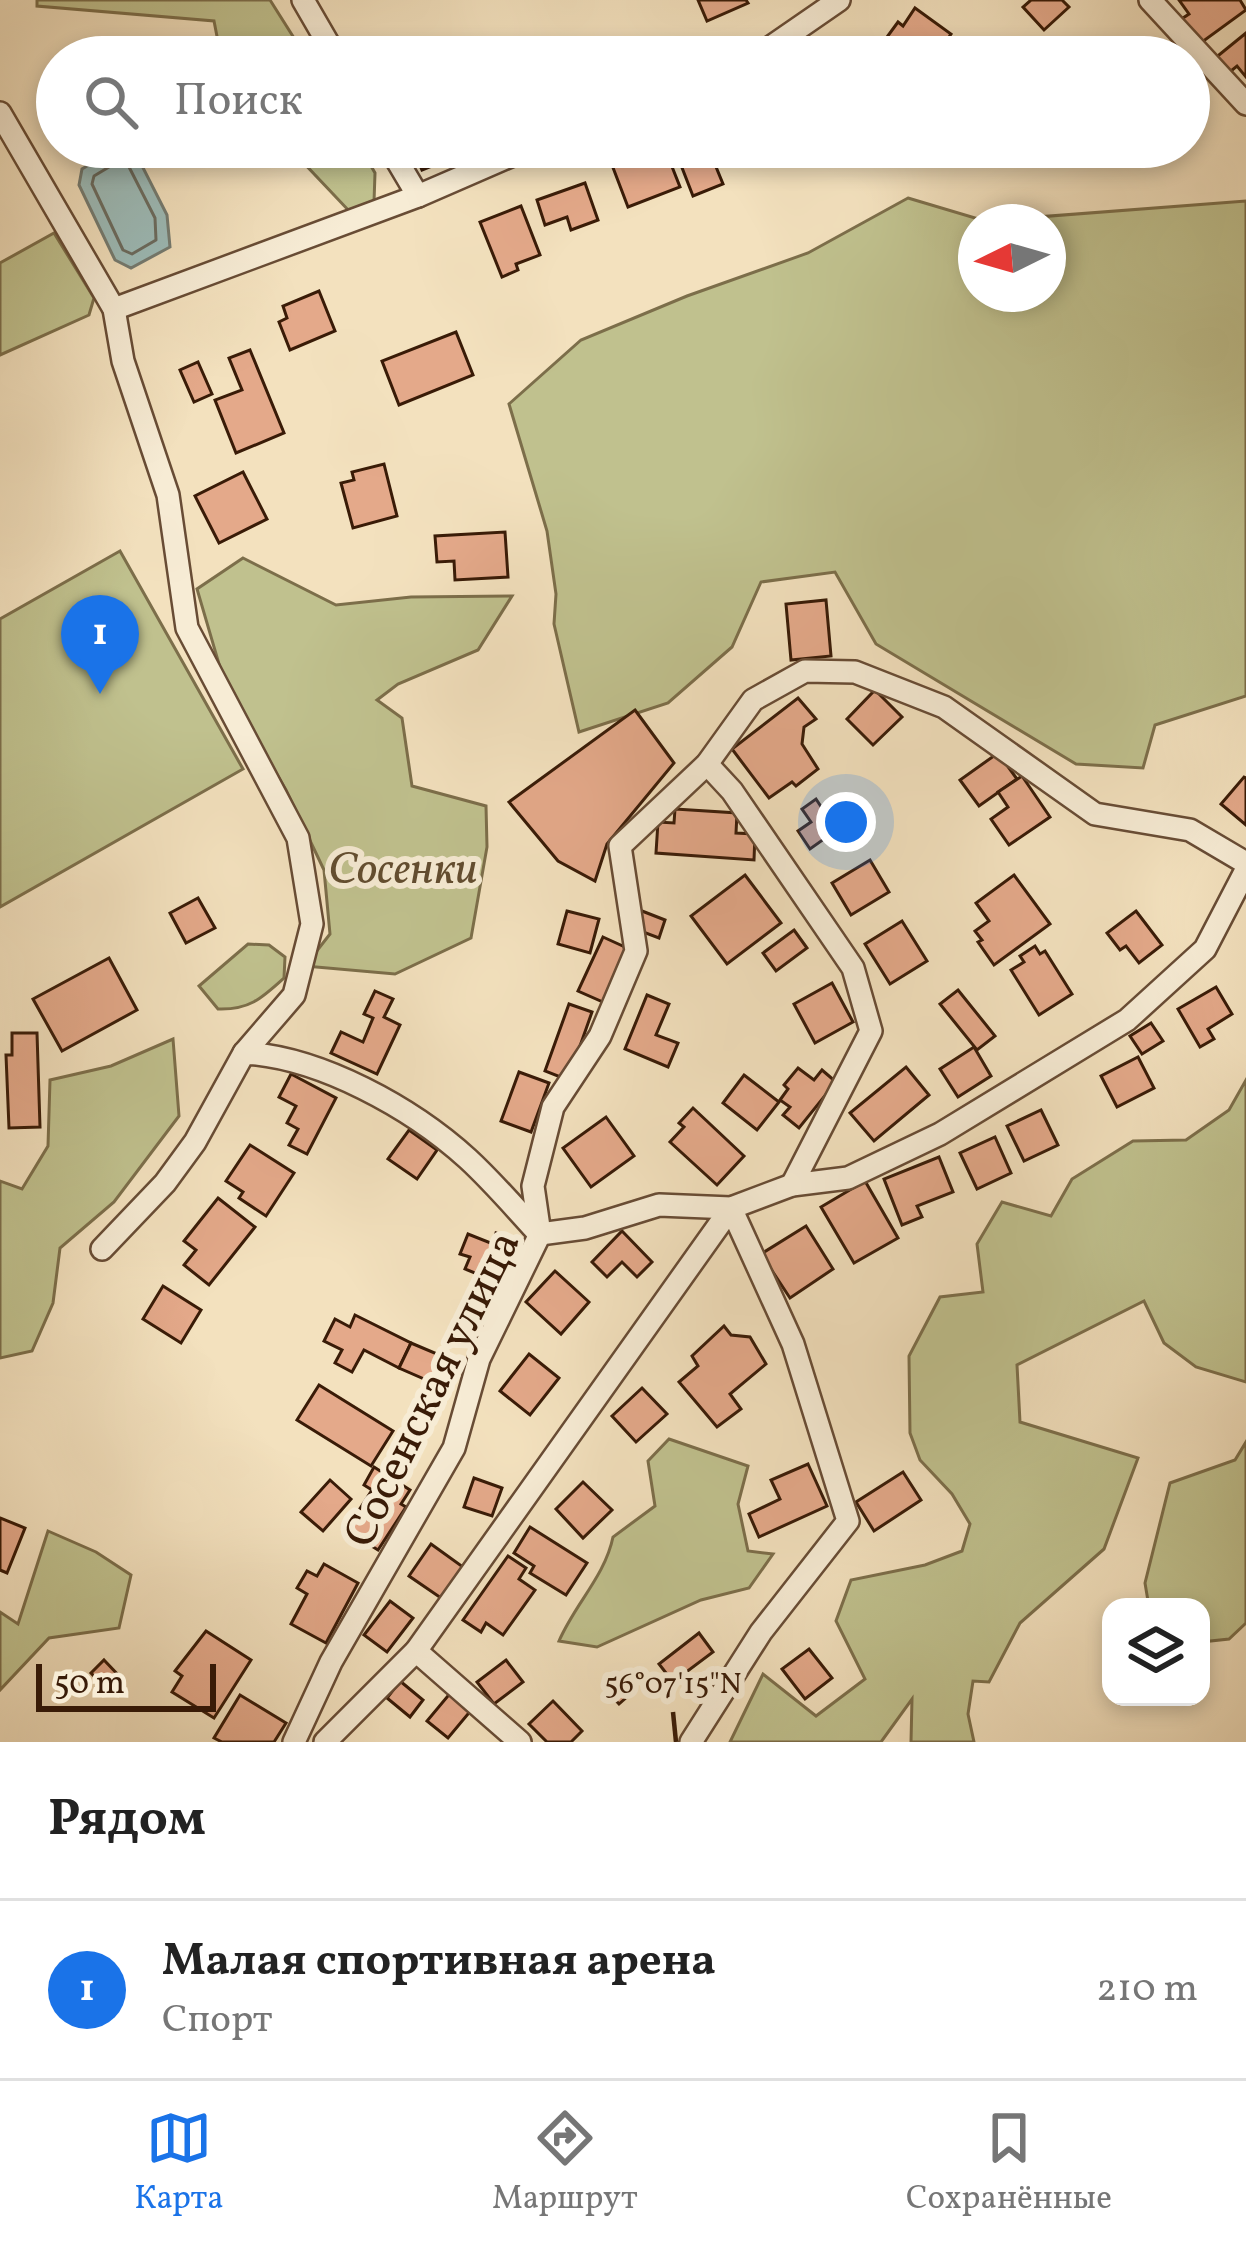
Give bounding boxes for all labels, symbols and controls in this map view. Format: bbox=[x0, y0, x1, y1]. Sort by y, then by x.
search box bbox=[36, 36, 1210, 168]
icon: search bbox=[78, 69, 144, 135]
text: Поиск bbox=[174, 71, 303, 134]
north arrow bbox=[958, 204, 1066, 312]
pin: 1 bbox=[61, 595, 139, 694]
your location bbox=[816, 792, 876, 852]
park label: Сосенки bbox=[328, 840, 478, 903]
street label: Сосенская улица bbox=[330, 1221, 538, 1559]
map controls bbox=[1102, 1598, 1210, 1706]
button: layers bbox=[1102, 1598, 1210, 1706]
scale bar bbox=[36, 1658, 216, 1711]
text: 50 m bbox=[54, 1662, 125, 1708]
text: 56°07'15"N bbox=[604, 1664, 742, 1706]
text: Рядом bbox=[48, 1785, 206, 1856]
text: Малая спортивная арена bbox=[162, 1931, 716, 1994]
text: 1 bbox=[79, 1963, 95, 2017]
text: 210 m bbox=[1096, 1963, 1198, 2017]
text: Спорт bbox=[162, 1994, 273, 2048]
tab: Карта bbox=[134, 2105, 224, 2223]
tab: Маршрут bbox=[492, 2105, 638, 2223]
tab: Сохранённые bbox=[906, 2105, 1112, 2223]

